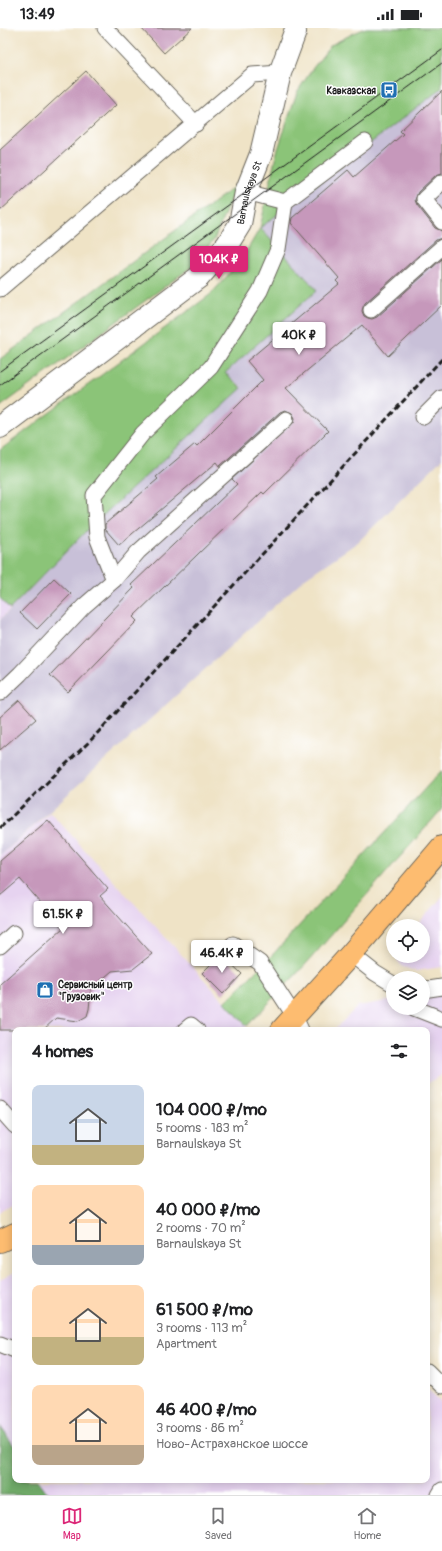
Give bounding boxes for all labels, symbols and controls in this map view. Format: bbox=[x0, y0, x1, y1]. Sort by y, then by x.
text: 13:49 bbox=[20, 5, 55, 24]
bus stop icon: Кавказская bbox=[379, 80, 399, 100]
place label: Кавказская bbox=[326, 85, 376, 97]
street label: Barnaulskaya St bbox=[235, 159, 265, 226]
pin: 104K ₽ bbox=[186, 246, 252, 280]
text: 104K ₽ bbox=[199, 251, 239, 267]
pin: 40K ₽ bbox=[271, 322, 327, 356]
text: 40K ₽ bbox=[282, 327, 316, 343]
pin: 61.5K ₽ bbox=[26, 901, 100, 935]
text: 61.5K ₽ bbox=[42, 906, 84, 922]
map controls bbox=[386, 919, 430, 1015]
button: locate bbox=[386, 919, 430, 963]
pin: 46.4K ₽ bbox=[185, 940, 259, 974]
text: 46.4K ₽ bbox=[200, 945, 244, 961]
button: layers bbox=[386, 971, 430, 1015]
place label: Сервисный центр "Грузовик" bbox=[58, 979, 133, 1003]
shop icon: Сервисный центр "Грузовик" bbox=[35, 980, 55, 1000]
icon: filters bbox=[388, 1040, 410, 1062]
text: 4 homes bbox=[32, 1041, 93, 1062]
text: 104 000 ₽/mo bbox=[156, 1099, 267, 1120]
icon: home bbox=[64, 1101, 112, 1149]
text: 5 rooms · 183 m² bbox=[156, 1120, 249, 1136]
text: Barnaulskaya St bbox=[156, 1136, 241, 1152]
text: 40 000 ₽/mo bbox=[156, 1199, 260, 1220]
icon: home bbox=[64, 1201, 112, 1249]
text: 2 rooms · 70 m² bbox=[156, 1220, 246, 1236]
text: Barnaulskaya St bbox=[156, 1236, 241, 1252]
text: 61 500 ₽/mo bbox=[156, 1299, 253, 1320]
icon: home bbox=[64, 1301, 112, 1349]
text: 3 rooms · 113 m² bbox=[156, 1320, 247, 1336]
text: Apartment bbox=[156, 1336, 217, 1352]
text: 46 400 ₽/mo bbox=[156, 1399, 257, 1420]
icon: home bbox=[64, 1401, 112, 1449]
text: 3 rooms · 86 m² bbox=[156, 1420, 244, 1436]
text: Ново-Астраханское шоссе bbox=[156, 1436, 308, 1452]
tab: Map bbox=[61, 1505, 83, 1542]
tab: Saved bbox=[204, 1505, 232, 1542]
tab: Home bbox=[353, 1505, 381, 1542]

